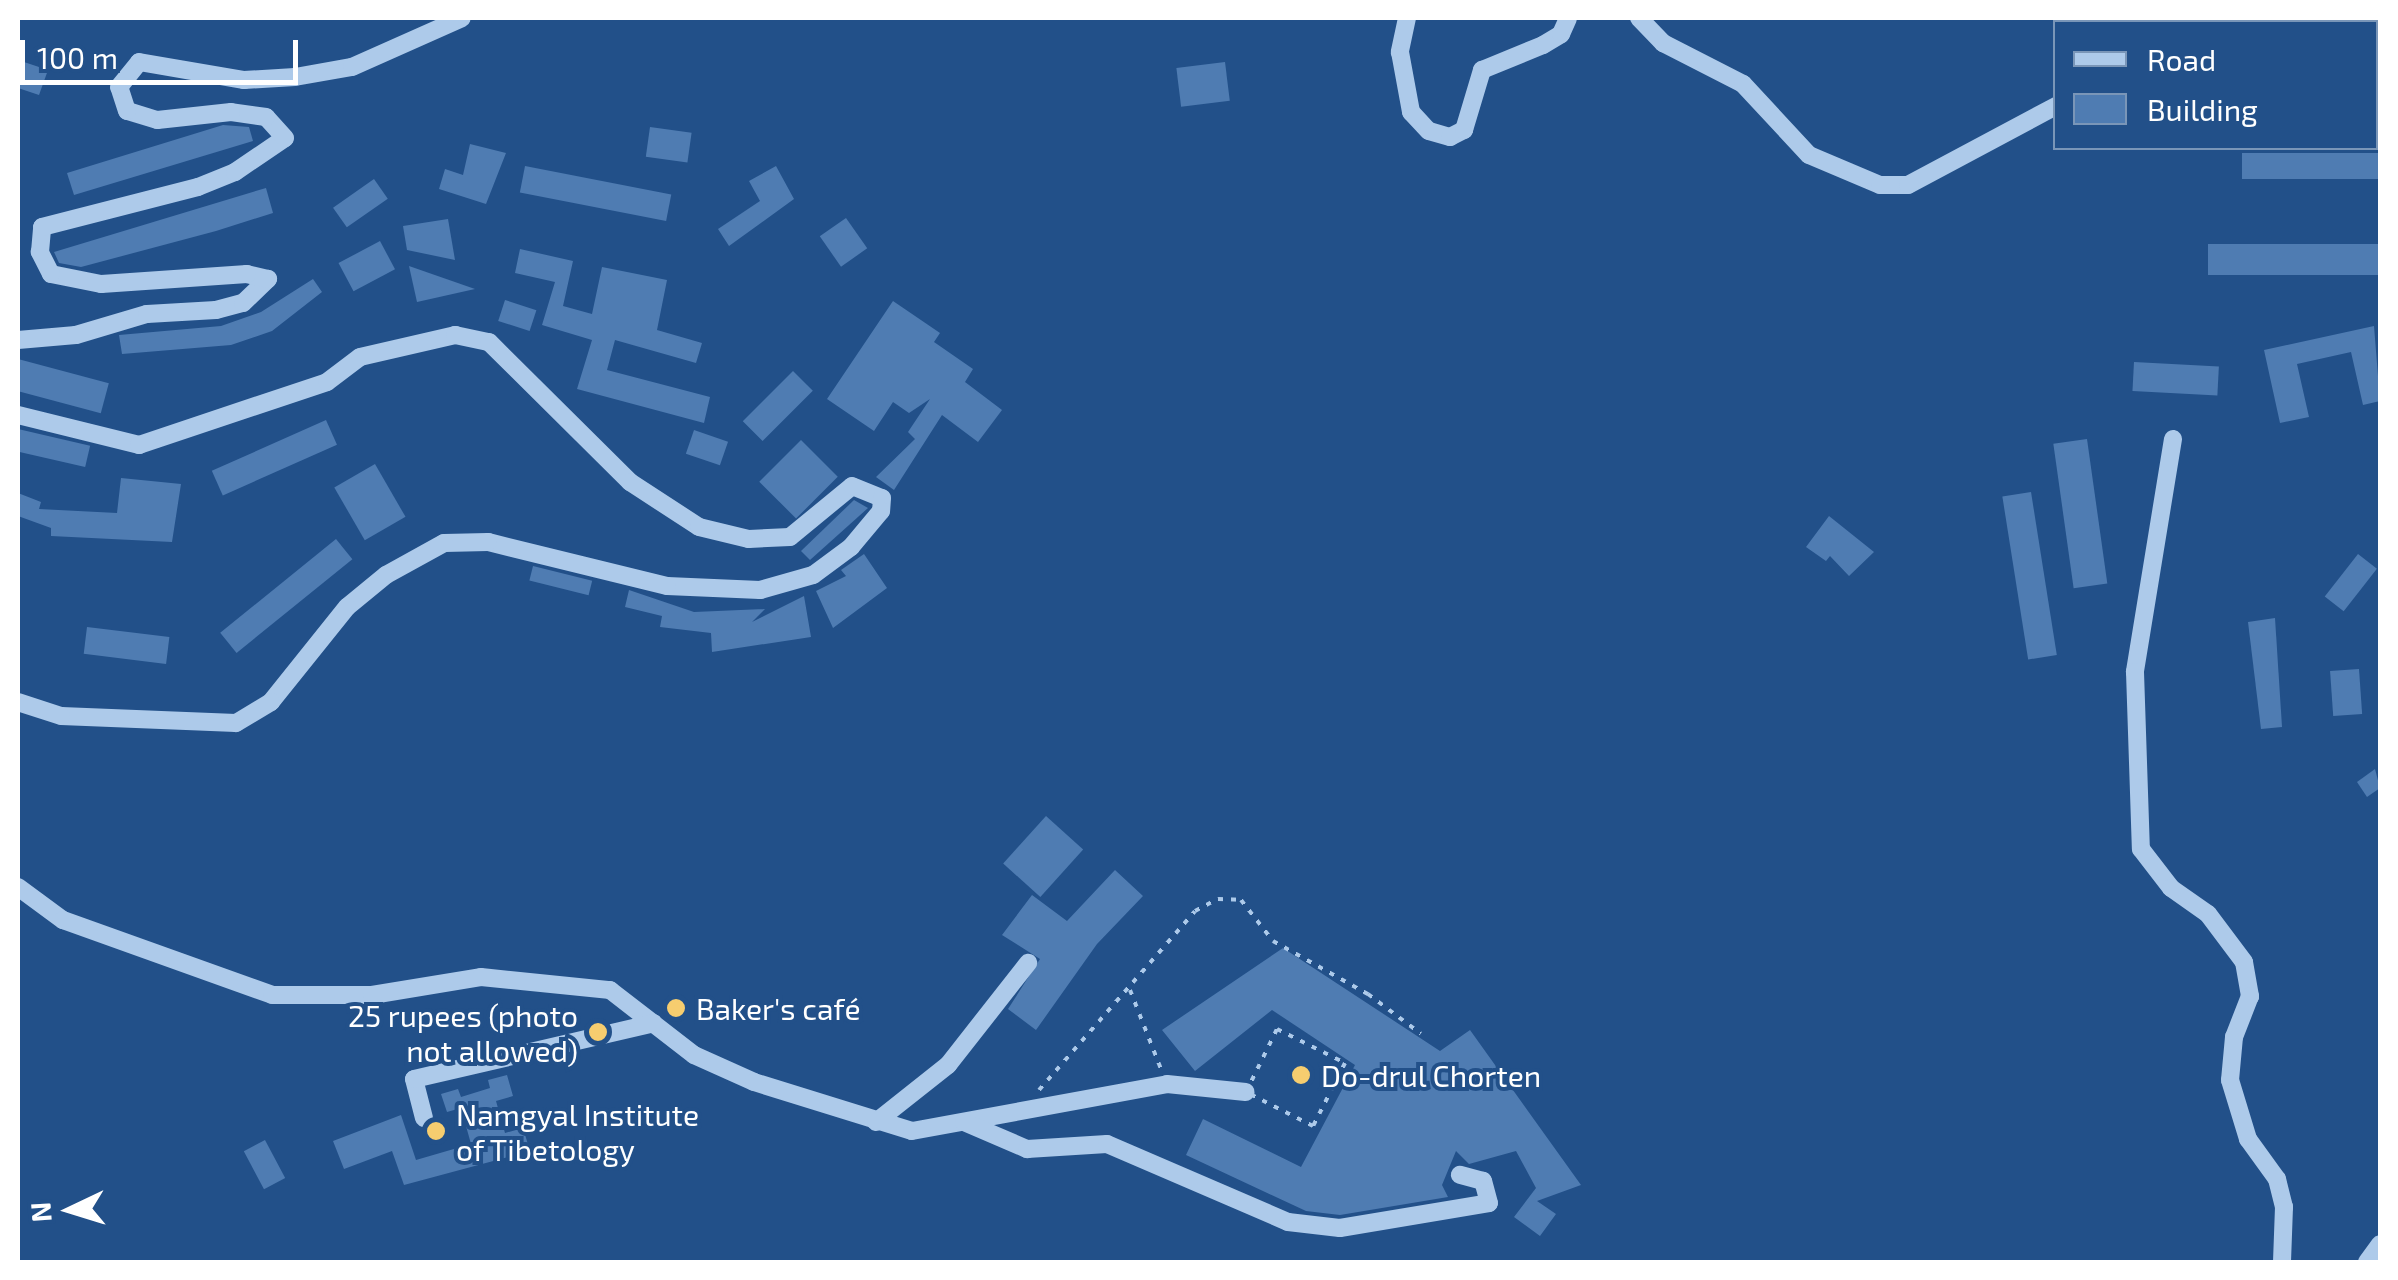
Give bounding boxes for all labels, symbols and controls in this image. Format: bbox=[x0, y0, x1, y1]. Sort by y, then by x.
scale bar bbox=[25, 20, 302, 82]
legend bbox=[2053, 20, 2378, 150]
text: 100 m bbox=[37, 39, 118, 75]
text: Road bbox=[2147, 41, 2216, 77]
text: Building bbox=[2147, 91, 2258, 127]
place label: Baker's café bbox=[696, 990, 861, 1026]
place label: 25 rupees (photo not allowed) bbox=[348, 997, 578, 1068]
marker: Baker's café bbox=[665, 997, 687, 1019]
marker: 25 rupees (photo not allowed) bbox=[587, 1021, 609, 1043]
place label: Do-drul Chorten bbox=[1321, 1057, 1542, 1093]
marker: Do-drul Chorten bbox=[1290, 1064, 1312, 1086]
place label: Namgyal Institute of Tibetology bbox=[456, 1096, 700, 1166]
marker: Namgyal Institute of Tibetology bbox=[425, 1120, 447, 1142]
north arrow bbox=[20, 1160, 120, 1260]
text: N bbox=[22, 1201, 58, 1223]

